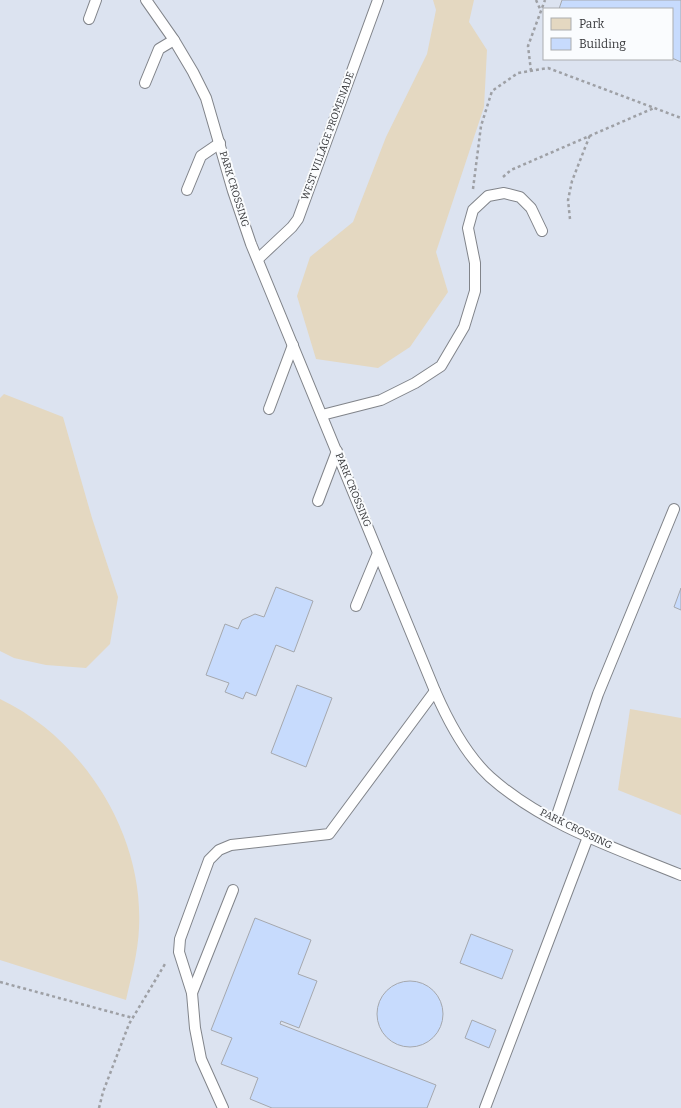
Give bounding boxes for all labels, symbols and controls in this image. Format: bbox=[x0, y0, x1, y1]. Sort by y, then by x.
legend bbox=[543, 8, 673, 60]
text: Park bbox=[579, 17, 605, 31]
text: Building bbox=[579, 37, 626, 51]
street label: WEST VILLAGE PROMENADE bbox=[299, 70, 357, 202]
street label: PARK CROSSING bbox=[217, 150, 251, 229]
street label: PARK CROSSING bbox=[333, 451, 374, 529]
street label: PARK CROSSING bbox=[538, 806, 615, 852]

